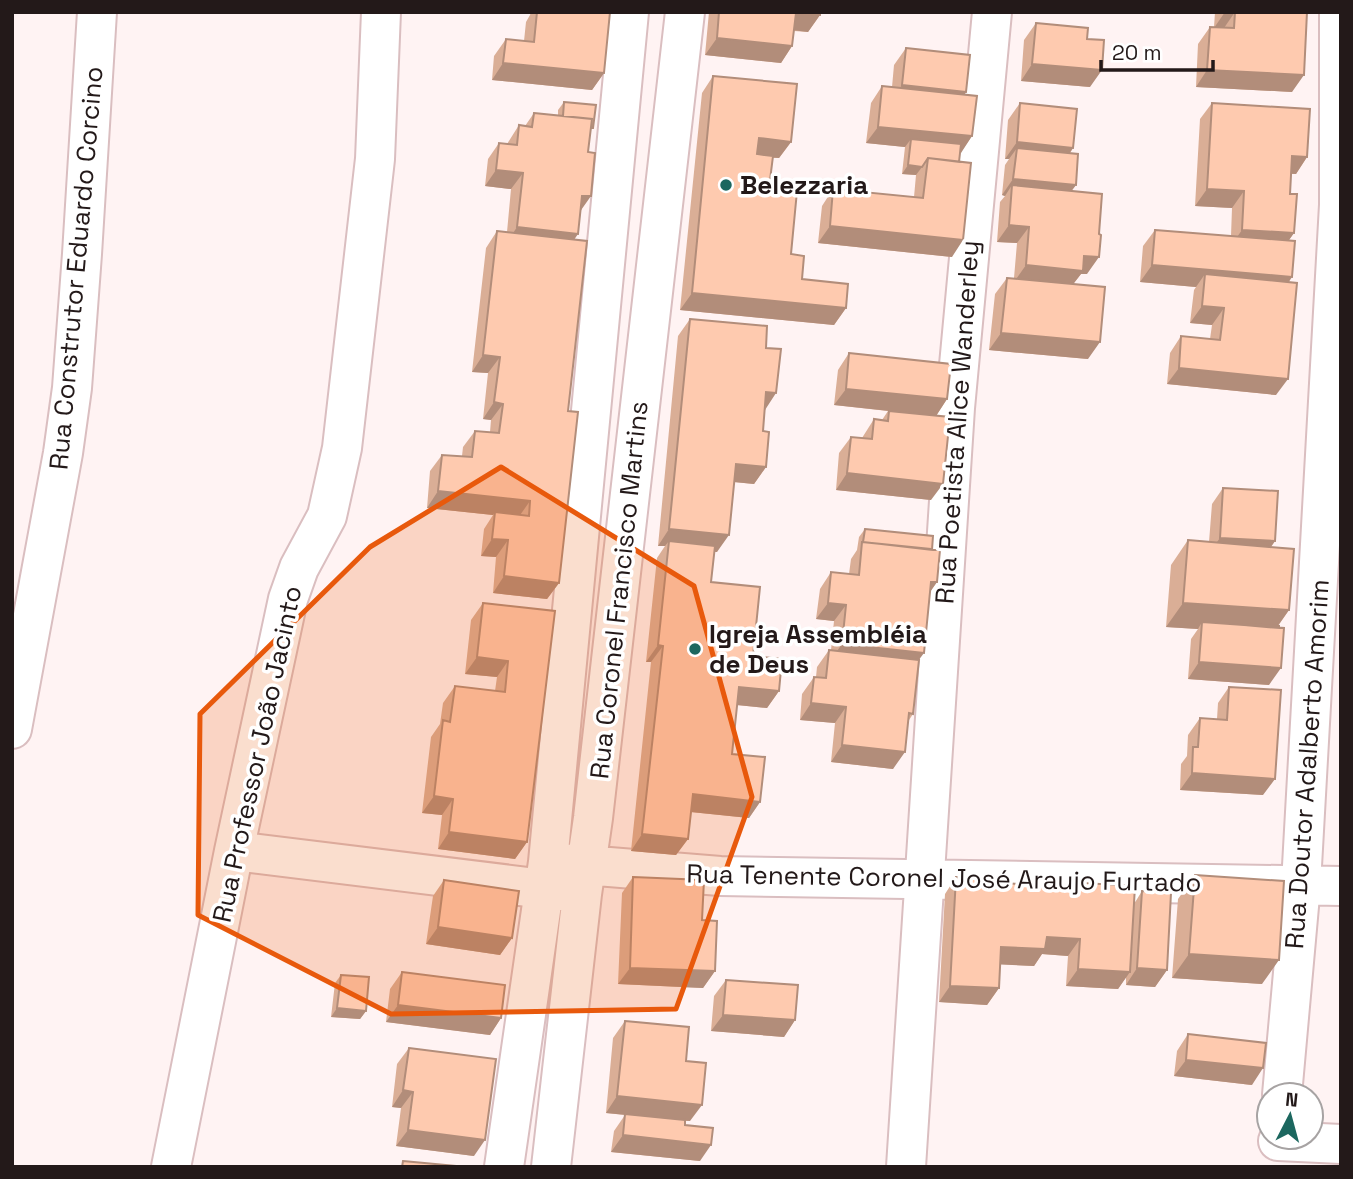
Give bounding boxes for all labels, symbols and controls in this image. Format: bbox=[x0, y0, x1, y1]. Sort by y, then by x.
scale bar bbox=[1101, 28, 1213, 72]
text: 20 m bbox=[1112, 39, 1162, 66]
street label: Rua Construtor Eduardo Corcino bbox=[41, 65, 111, 471]
place label: Belezzaria bbox=[740, 168, 868, 202]
marker: Belezzaria bbox=[718, 177, 734, 193]
street label: Rua Poetista Alice Wanderley bbox=[927, 239, 987, 605]
street label: Rua Coronel Francisco Martins bbox=[582, 399, 656, 781]
street label: Rua Doutor Adalberto Amorim bbox=[1277, 578, 1337, 950]
street label: Rua Professor João Jacinto bbox=[205, 583, 309, 925]
place label: Igreja Assembléia de Deus bbox=[709, 617, 927, 681]
marker: Igreja Assembléia de Deus bbox=[687, 641, 703, 657]
street label: Rua Tenente Coronel José Araujo Furtado bbox=[686, 857, 1202, 899]
north arrow bbox=[1255, 1081, 1325, 1151]
text: N bbox=[1284, 1086, 1299, 1113]

